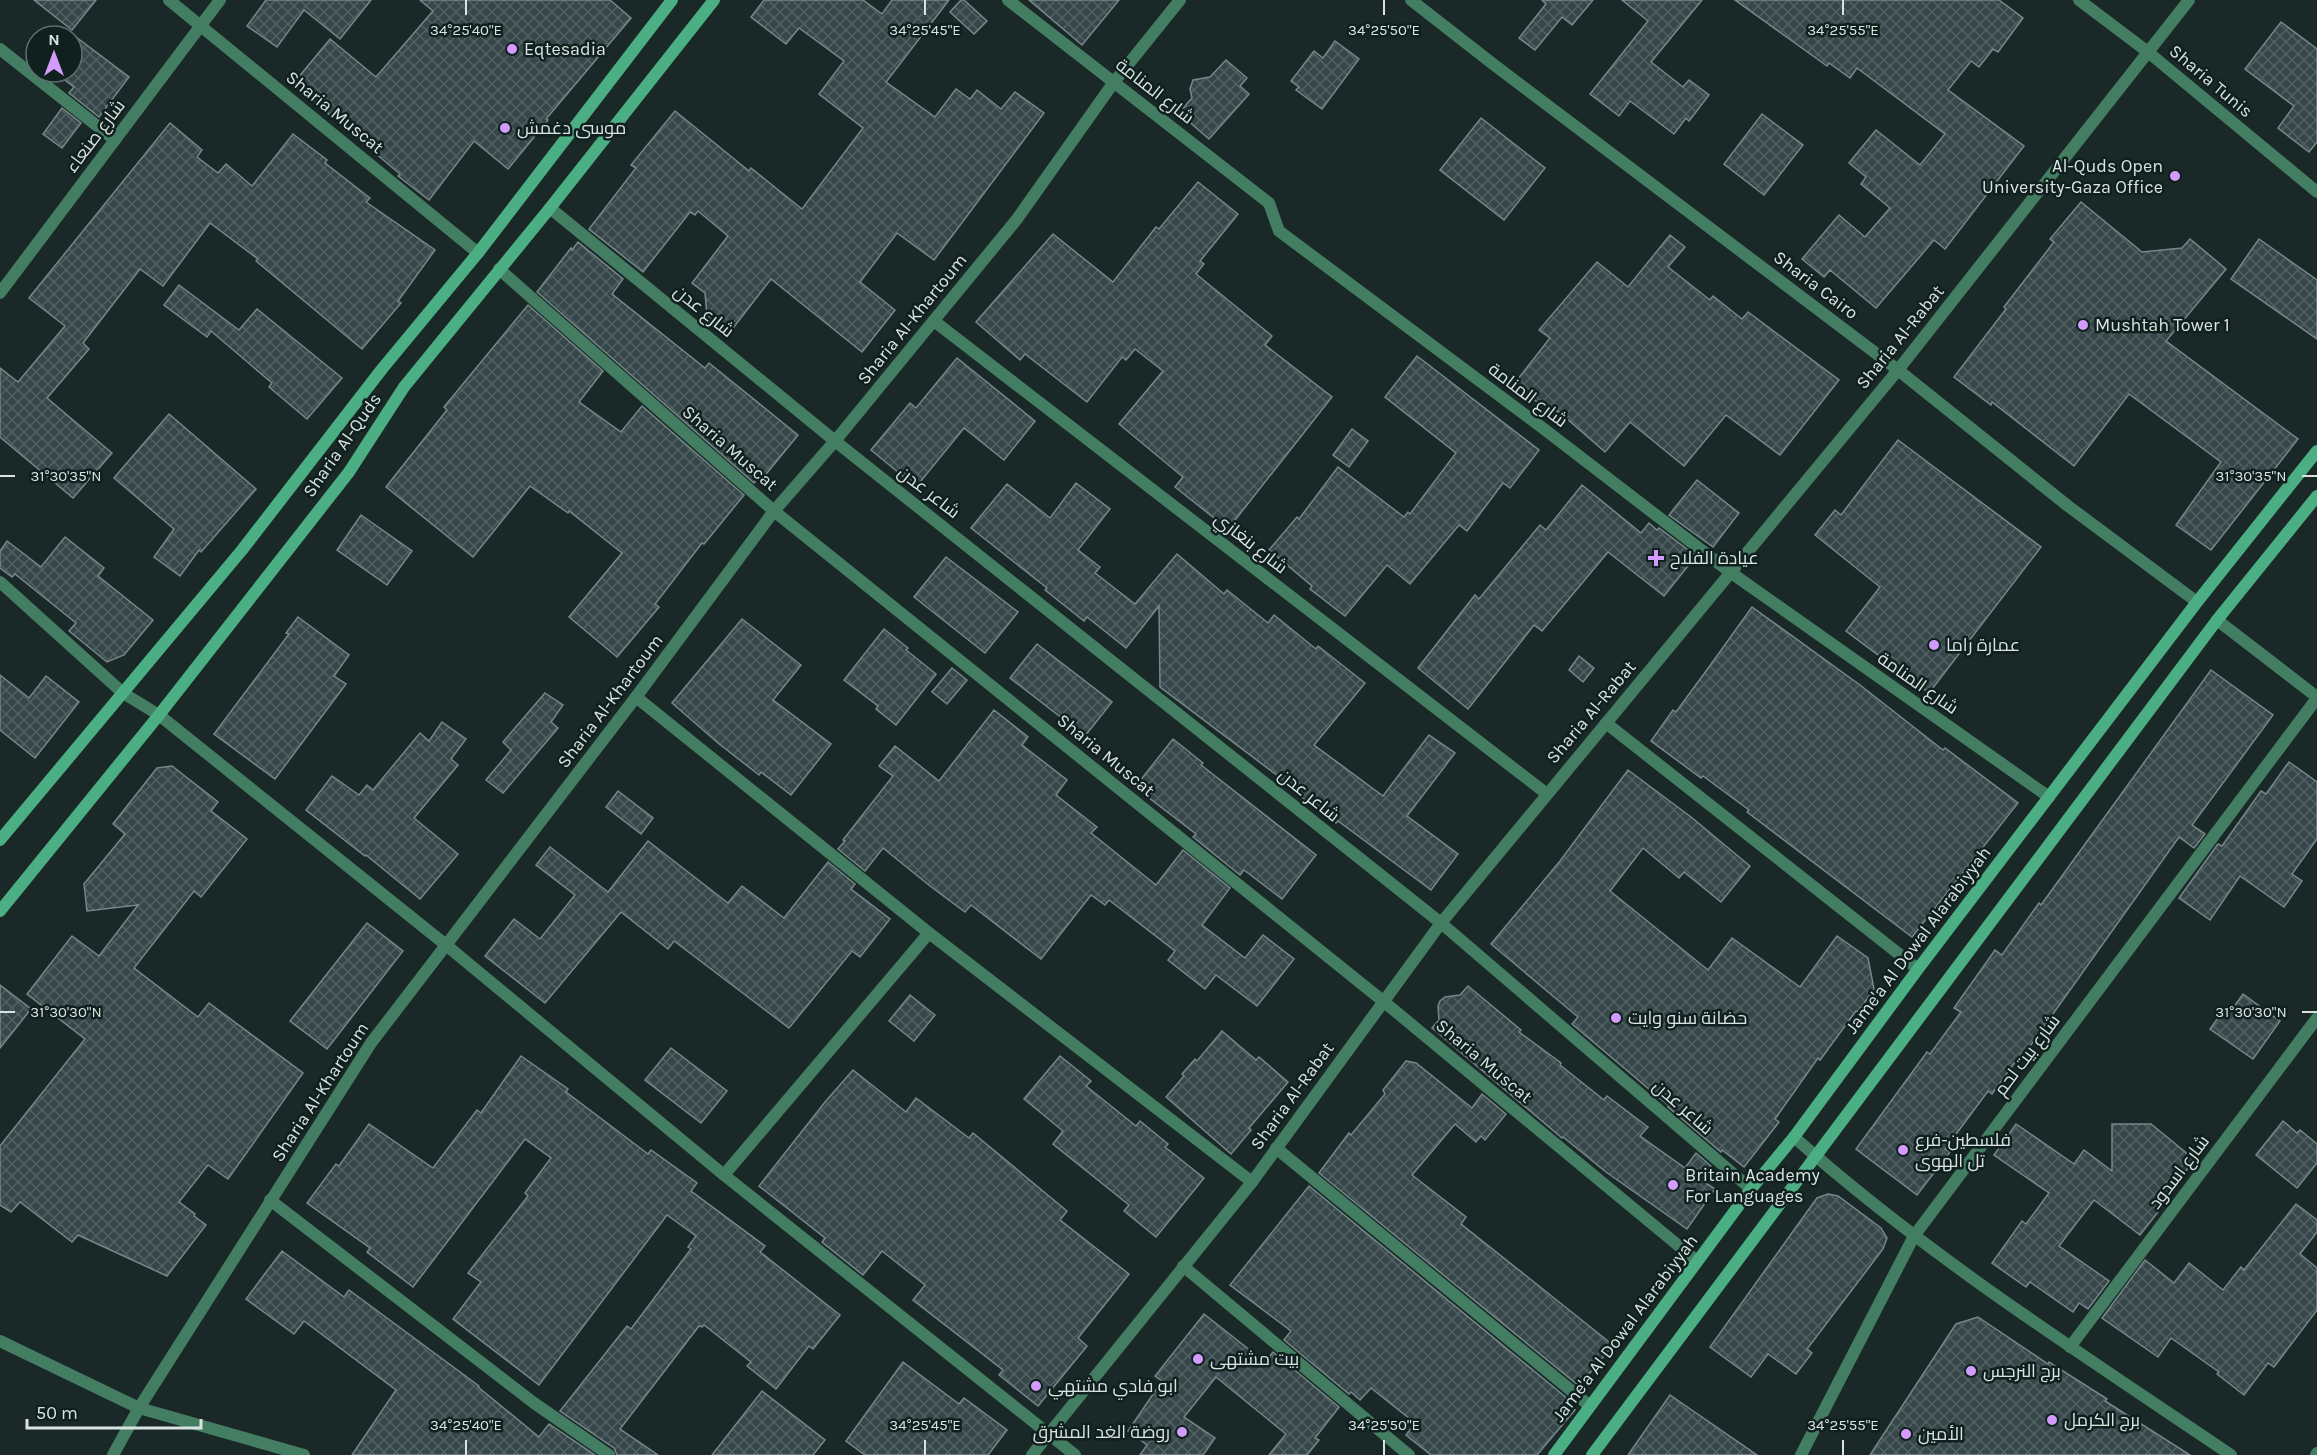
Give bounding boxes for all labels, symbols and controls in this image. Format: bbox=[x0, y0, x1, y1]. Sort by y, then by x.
text: 34°25'40"E bbox=[430, 21, 502, 39]
text: 34°25'45"E bbox=[889, 21, 961, 39]
text: 34°25'50"E bbox=[1348, 21, 1420, 39]
text: 34°25'55"E bbox=[1807, 21, 1879, 39]
north arrow bbox=[24, 24, 84, 84]
text: N bbox=[48, 30, 60, 49]
place label: Eqtesadia bbox=[524, 38, 606, 60]
street label: Sharia Tunis bbox=[2165, 40, 2257, 122]
marker: Eqtesadia bbox=[505, 42, 519, 56]
street label: شارع المنامة bbox=[1111, 54, 1199, 129]
street label: Sharia Muscat bbox=[282, 66, 388, 158]
street label: شارع صنعاء bbox=[60, 95, 130, 177]
place label: موسى دغمش bbox=[517, 117, 626, 139]
marker: موسى دغمش bbox=[498, 121, 512, 135]
place label: Al-Quds Open University-Gaza Office bbox=[1982, 155, 2163, 198]
marker: Al-Quds Open University-Gaza Office bbox=[2168, 169, 2182, 183]
street label: Sharia Cairo bbox=[1769, 246, 1863, 324]
street label: Sharia Al-Khartoum bbox=[853, 249, 971, 389]
street label: شارع عدن bbox=[669, 280, 739, 343]
street label: Sharia Al-Rabat bbox=[1851, 280, 1949, 394]
place label: Mushtah Tower 1 bbox=[2095, 314, 2230, 336]
marker: Mushtah Tower 1 bbox=[2076, 318, 2090, 332]
street label: شارع المنامة bbox=[1483, 358, 1572, 433]
street label: Sharia Al-Quds bbox=[298, 389, 386, 501]
street label: Sharia Muscat bbox=[678, 401, 782, 496]
street label: شاعر عدن bbox=[894, 461, 964, 523]
text: 31°30'35"N bbox=[31, 467, 101, 485]
text: 31°30'35"N bbox=[2216, 467, 2286, 485]
street label: شارع بنغازي bbox=[1208, 508, 1292, 581]
place label: عيادة الفلاح bbox=[1670, 547, 1759, 570]
marker: عيادة الفلاح bbox=[1647, 549, 1665, 567]
street label: Sharia Al-Khartoum bbox=[552, 630, 668, 772]
place label: عمارة راما bbox=[1946, 634, 2020, 656]
marker: عمارة راما bbox=[1927, 638, 1941, 652]
street label: شارع المنامة bbox=[1873, 647, 1963, 720]
street label: Sharia Al-Rabat bbox=[1542, 656, 1641, 768]
street label: Sharia Muscat bbox=[1053, 709, 1159, 801]
street label: شاعر عدن bbox=[1274, 764, 1344, 826]
street label: Jame'a Al Dowal Alarabiyyah bbox=[1840, 842, 1996, 1038]
text: 31°30'30"N bbox=[30, 1003, 102, 1021]
text: 31°30'30"N bbox=[2215, 1003, 2287, 1021]
place label: حضانة سنو وايت bbox=[1628, 1007, 1747, 1029]
street label: شارع بيت لحم bbox=[1989, 1010, 2065, 1101]
marker: حضانة سنو وايت bbox=[1609, 1011, 1623, 1025]
street label: Sharia Muscat bbox=[1431, 1014, 1537, 1108]
street label: Sharia Al-Khartoum bbox=[267, 1018, 373, 1166]
street label: Sharia Al-Rabat bbox=[1246, 1038, 1339, 1154]
street label: شاعر عدن bbox=[1648, 1075, 1718, 1139]
place label: فلسطين-فرع تل الهوى bbox=[1915, 1129, 2011, 1172]
street label: شارع اسدود bbox=[2144, 1131, 2215, 1214]
marker: فلسطين-فرع تل الهوى bbox=[1896, 1143, 1910, 1157]
place label: Britain Academy For Languages bbox=[1685, 1164, 1821, 1207]
marker: Britain Academy For Languages bbox=[1666, 1178, 1680, 1192]
street label: Jame'a Al Dowal Alarabiyyah bbox=[1547, 1230, 1703, 1426]
place label: بيت مشتهى bbox=[1210, 1348, 1299, 1370]
marker: بيت مشتهى bbox=[1191, 1352, 1205, 1366]
place label: برج النرجس bbox=[1983, 1360, 2061, 1383]
marker: برج النرجس bbox=[1964, 1364, 1978, 1378]
place label: ابو فادي مشتهي bbox=[1048, 1375, 1178, 1400]
marker: ابو فادي مشتهي bbox=[1029, 1379, 1043, 1393]
scale bar bbox=[27, 1392, 201, 1430]
text: 50 m bbox=[36, 1402, 78, 1424]
place label: برج الكرمل bbox=[2064, 1409, 2140, 1432]
marker: برج الكرمل bbox=[2045, 1413, 2059, 1427]
text: 34°25'40"E bbox=[430, 1416, 502, 1434]
text: 34°25'45"E bbox=[889, 1416, 961, 1434]
text: 34°25'50"E bbox=[1348, 1416, 1420, 1434]
text: 34°25'55"E bbox=[1807, 1416, 1879, 1434]
place label: روضة الغد المشرق bbox=[1033, 1421, 1170, 1444]
place label: الأمين bbox=[1918, 1423, 1964, 1445]
marker: روضة الغد المشرق bbox=[1175, 1425, 1189, 1439]
marker: الأمين bbox=[1899, 1427, 1913, 1441]

